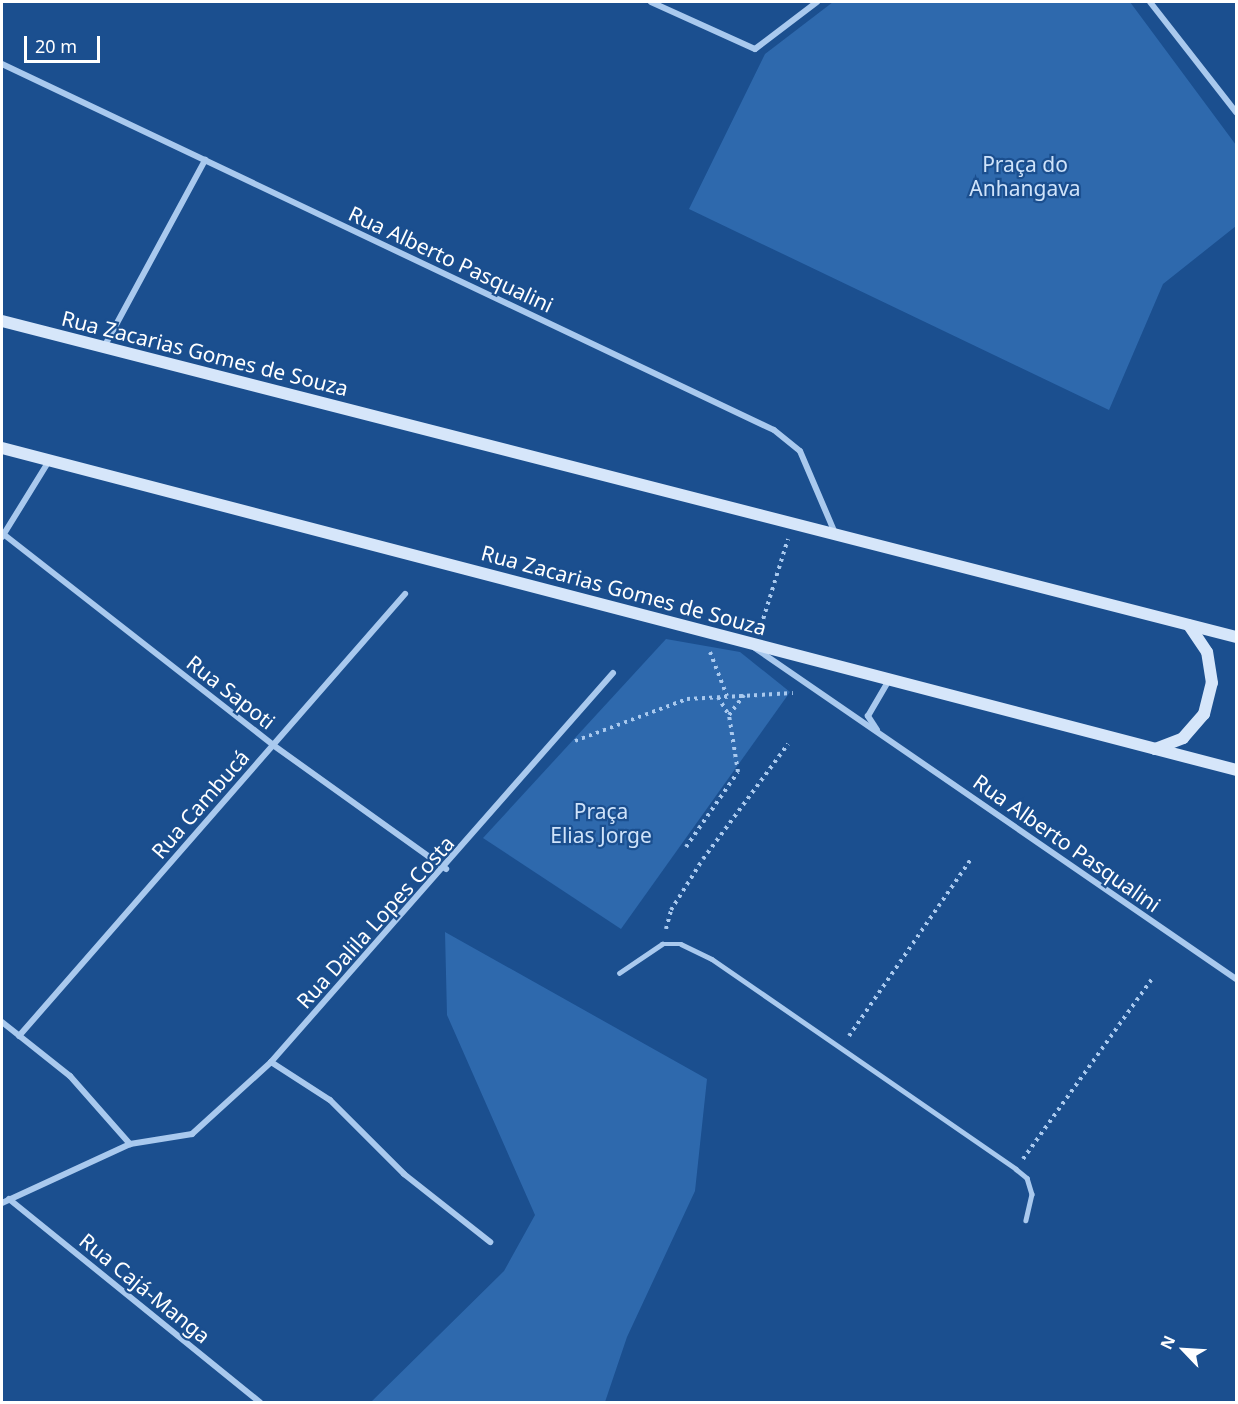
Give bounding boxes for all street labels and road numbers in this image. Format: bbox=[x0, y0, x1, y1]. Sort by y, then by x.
street label: Rua Alberto Pasqualini bbox=[345, 201, 557, 317]
street label: Rua Zacarias Gomes de Souza bbox=[59, 305, 351, 401]
street label: Rua Zacarias Gomes de Souza bbox=[479, 540, 769, 640]
street label: Rua Sapoti bbox=[182, 650, 280, 734]
street label: Rua Cambucá bbox=[146, 745, 254, 863]
street label: Rua Alberto Pasqualini bbox=[969, 769, 1165, 917]
street label: Rua Dalila Lopes Costa bbox=[291, 831, 459, 1013]
street label: Rua Cajá-Manga bbox=[75, 1228, 215, 1348]

